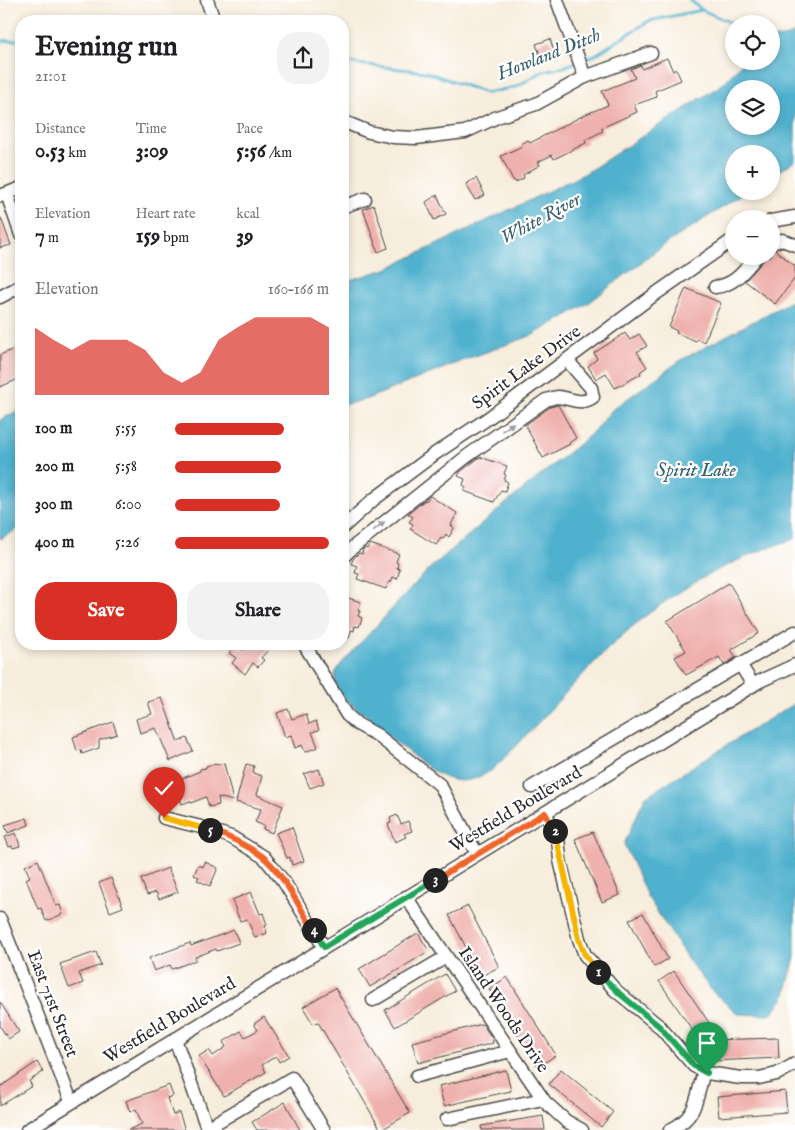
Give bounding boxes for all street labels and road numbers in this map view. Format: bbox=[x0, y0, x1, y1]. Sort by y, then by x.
street label: Spirit Lake Drive bbox=[468, 321, 586, 415]
street label: Westfield Boulevard bbox=[446, 761, 587, 859]
street label: Island Woods Drive bbox=[452, 943, 554, 1077]
street label: East 71st Street bbox=[21, 947, 83, 1061]
street label: Westfield Boulevard bbox=[100, 972, 241, 1070]

